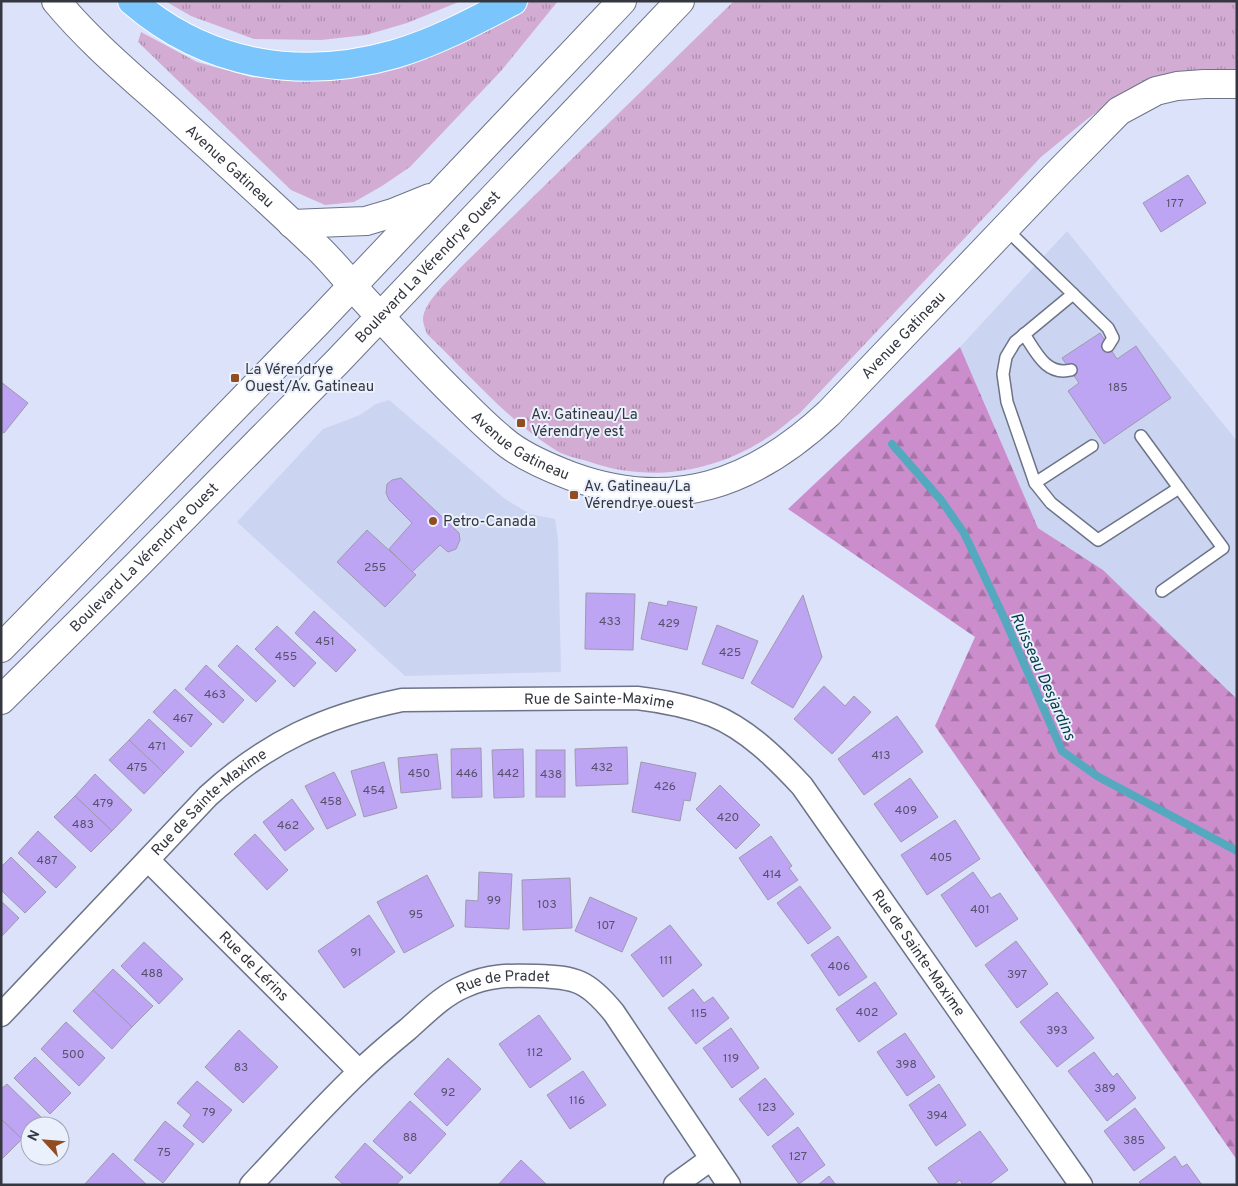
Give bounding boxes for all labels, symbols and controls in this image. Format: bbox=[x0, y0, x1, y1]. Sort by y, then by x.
street label: Avenue Gatineau bbox=[181, 122, 277, 213]
street label: Boulevard La Vérendrye Ouest bbox=[352, 188, 505, 348]
house number: 177 bbox=[1166, 196, 1184, 212]
street label: Avenue Gatineau bbox=[858, 288, 951, 384]
place label: La Vérendrye Ouest/Av. Gatineau bbox=[245, 361, 374, 397]
marker: La Vérendrye Ouest/Av. Gatineau bbox=[229, 372, 241, 384]
house number: 185 bbox=[1108, 380, 1128, 396]
place label: Av. Gatineau/La Vérendrye est bbox=[531, 406, 638, 442]
street label: Avenue Gatineau bbox=[466, 408, 572, 485]
marker: Av. Gatineau/La Vérendrye est bbox=[515, 417, 527, 429]
place label: Av. Gatineau/La Vérendrye ouest bbox=[584, 478, 694, 514]
street label: Boulevard La Vérendrye Ouest bbox=[67, 480, 223, 637]
marker: Av. Gatineau/La Vérendrye ouest bbox=[568, 489, 580, 501]
place label: Petro-Canada bbox=[443, 513, 536, 532]
marker: Petro-Canada bbox=[427, 515, 439, 527]
house number: 255 bbox=[364, 560, 386, 576]
water label: Ruisseau Desjardins bbox=[1005, 610, 1080, 745]
house number: 433 bbox=[599, 614, 621, 630]
house number: 429 bbox=[658, 616, 680, 632]
house number: 451 bbox=[315, 634, 335, 650]
house number: 425 bbox=[719, 645, 741, 661]
house number: 455 bbox=[275, 649, 297, 665]
house number: 463 bbox=[204, 687, 226, 703]
street label: Rue de Sainte-Maxime bbox=[524, 690, 676, 715]
house number: 467 bbox=[173, 711, 193, 727]
house number: 471 bbox=[148, 739, 166, 755]
street label: Rue de Sainte-Maxime bbox=[148, 745, 271, 861]
house number: 413 bbox=[871, 748, 891, 764]
house number: 475 bbox=[126, 760, 148, 776]
house number: 432 bbox=[591, 760, 613, 776]
house number: 450 bbox=[408, 766, 430, 782]
house number: 446 bbox=[456, 766, 478, 782]
house number: 442 bbox=[497, 766, 519, 782]
house number: 438 bbox=[540, 767, 562, 783]
house number: 426 bbox=[654, 779, 676, 795]
house number: 454 bbox=[363, 783, 385, 799]
house number: 458 bbox=[320, 794, 342, 810]
house number: 479 bbox=[93, 796, 113, 812]
house number: 409 bbox=[895, 803, 917, 819]
house number: 420 bbox=[717, 810, 739, 826]
house number: 483 bbox=[72, 817, 94, 833]
house number: 462 bbox=[277, 818, 299, 834]
house number: 405 bbox=[930, 850, 952, 866]
house number: 487 bbox=[37, 853, 57, 869]
house number: 414 bbox=[762, 867, 782, 883]
street label: Rue de Sainte-Maxime bbox=[867, 887, 968, 1021]
house number: 99 bbox=[487, 893, 501, 909]
house number: 103 bbox=[537, 897, 557, 913]
house number: 401 bbox=[970, 902, 990, 918]
house number: 95 bbox=[409, 907, 423, 923]
house number: 107 bbox=[597, 918, 615, 934]
street label: Rue de Lérins bbox=[214, 928, 292, 1006]
house number: 91 bbox=[350, 945, 362, 961]
house number: 111 bbox=[659, 953, 673, 969]
house number: 406 bbox=[828, 959, 850, 975]
house number: 488 bbox=[141, 966, 163, 982]
house number: 397 bbox=[1007, 967, 1027, 983]
street label: Rue de Pradet bbox=[454, 968, 550, 1000]
house number: 402 bbox=[856, 1005, 878, 1021]
house number: 115 bbox=[691, 1006, 707, 1022]
house number: 393 bbox=[1046, 1023, 1068, 1039]
house number: 112 bbox=[527, 1045, 543, 1061]
house number: 500 bbox=[62, 1047, 84, 1063]
house number: 119 bbox=[723, 1051, 739, 1067]
house number: 398 bbox=[895, 1057, 917, 1073]
house number: 83 bbox=[234, 1060, 248, 1076]
house number: 389 bbox=[1094, 1081, 1116, 1097]
house number: 92 bbox=[441, 1085, 455, 1101]
house number: 116 bbox=[569, 1093, 585, 1109]
house number: 123 bbox=[757, 1100, 777, 1116]
house number: 79 bbox=[202, 1105, 216, 1121]
house number: 394 bbox=[926, 1108, 948, 1124]
north arrow bbox=[20, 1116, 70, 1166]
text: N bbox=[25, 1128, 45, 1144]
house number: 88 bbox=[403, 1130, 417, 1146]
house number: 385 bbox=[1123, 1133, 1145, 1149]
house number: 75 bbox=[157, 1145, 171, 1161]
house number: 127 bbox=[789, 1149, 807, 1165]

